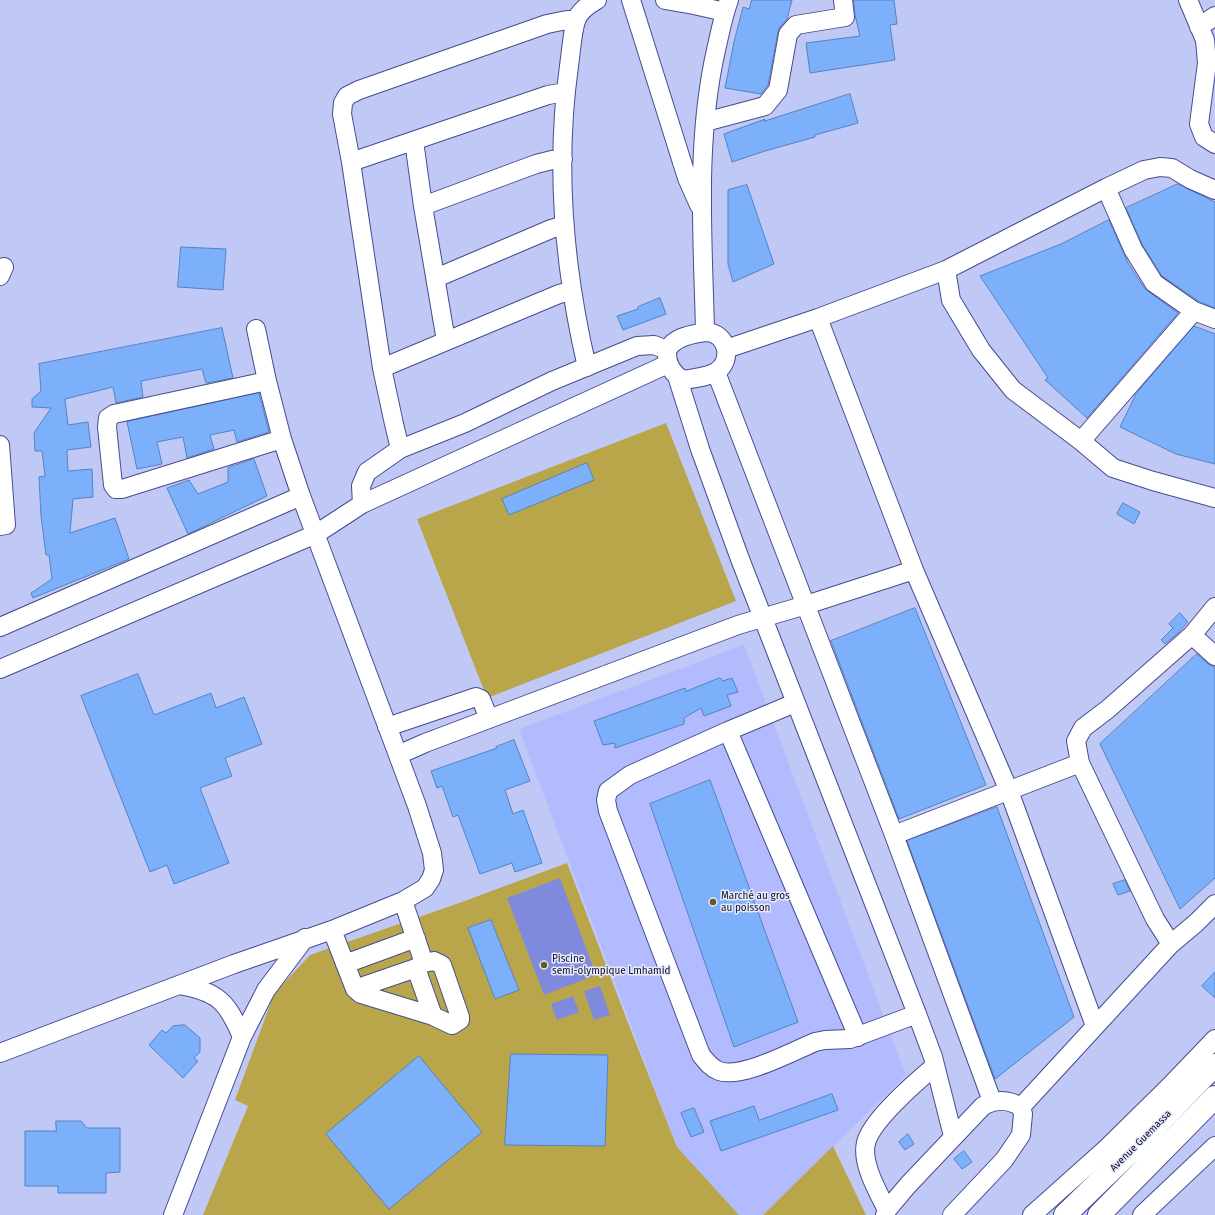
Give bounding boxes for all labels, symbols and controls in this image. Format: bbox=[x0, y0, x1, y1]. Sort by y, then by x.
place label: Marché au gros au poisson bbox=[721, 890, 790, 914]
marker: Marché au gros au poisson bbox=[708, 897, 718, 907]
place label: Piscine semi-olympique Lmhamid bbox=[552, 953, 670, 976]
marker: Piscine semi-olympique Lmhamid bbox=[539, 960, 549, 970]
street label: Avenue Guemassa bbox=[1108, 1108, 1174, 1174]

